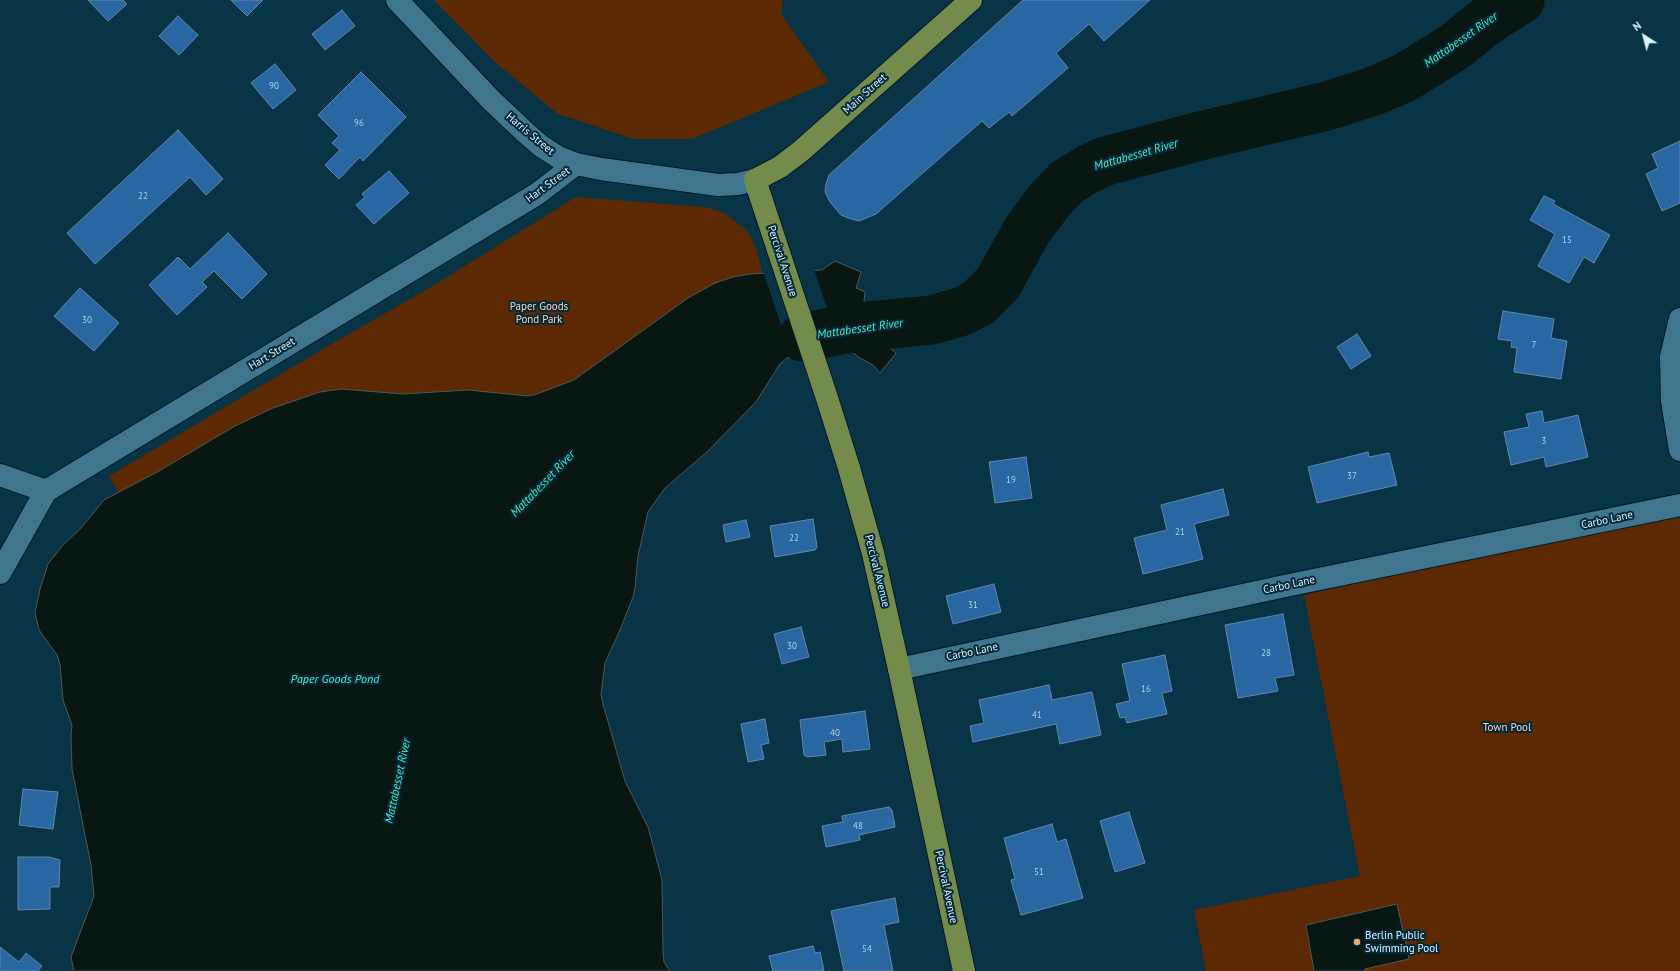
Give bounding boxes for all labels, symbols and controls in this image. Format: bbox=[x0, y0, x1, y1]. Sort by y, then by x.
water label: Mattabesset River bbox=[1421, 9, 1501, 71]
north arrow bbox=[1624, 16, 1664, 56]
text: N bbox=[1630, 19, 1644, 34]
street label: Main Street bbox=[840, 71, 890, 117]
house number: 90 bbox=[269, 81, 279, 91]
street label: Harris Street bbox=[503, 110, 557, 158]
house number: 96 bbox=[354, 118, 364, 128]
water label: Mattabesset River bbox=[1092, 136, 1180, 174]
street label: Hart Street bbox=[523, 164, 573, 206]
house number: 22 bbox=[138, 191, 148, 201]
street label: Percival Avenue bbox=[764, 224, 800, 298]
house number: 15 bbox=[1562, 235, 1572, 245]
park label: Paper Goods Pond Park bbox=[510, 300, 568, 326]
house number: 30 bbox=[82, 315, 92, 325]
water label: Mattabesset River bbox=[816, 316, 904, 342]
street label: Hart Street bbox=[246, 335, 298, 373]
house number: 7 bbox=[1532, 340, 1536, 350]
house number: 3 bbox=[1542, 436, 1546, 446]
water label: Mattabesset River bbox=[508, 448, 578, 520]
house number: 37 bbox=[1347, 471, 1357, 481]
house number: 19 bbox=[1006, 475, 1016, 485]
street label: Carbo Lane bbox=[1580, 508, 1634, 532]
house number: 21 bbox=[1175, 527, 1185, 537]
house number: 22 bbox=[789, 533, 799, 543]
street label: Percival Avenue bbox=[862, 533, 892, 609]
street label: Carbo Lane bbox=[1262, 573, 1316, 597]
house number: 31 bbox=[968, 600, 978, 610]
street label: Carbo Lane bbox=[945, 640, 999, 664]
house number: 30 bbox=[787, 641, 797, 651]
house number: 28 bbox=[1261, 648, 1271, 658]
water label: Paper Goods Pond bbox=[291, 673, 379, 687]
house number: 16 bbox=[1141, 684, 1151, 694]
house number: 41 bbox=[1032, 710, 1042, 720]
park label: Town Pool bbox=[1483, 721, 1531, 735]
house number: 40 bbox=[830, 728, 840, 738]
water label: Mattabesset River bbox=[382, 737, 414, 825]
house number: 48 bbox=[853, 821, 863, 831]
street label: Percival Avenue bbox=[932, 849, 960, 925]
house number: 51 bbox=[1034, 867, 1044, 877]
place label: Berlin Public Swimming Pool bbox=[1365, 929, 1438, 955]
marker: Berlin Public Swimming Pool bbox=[1352, 937, 1362, 947]
house number: 54 bbox=[862, 944, 872, 954]

